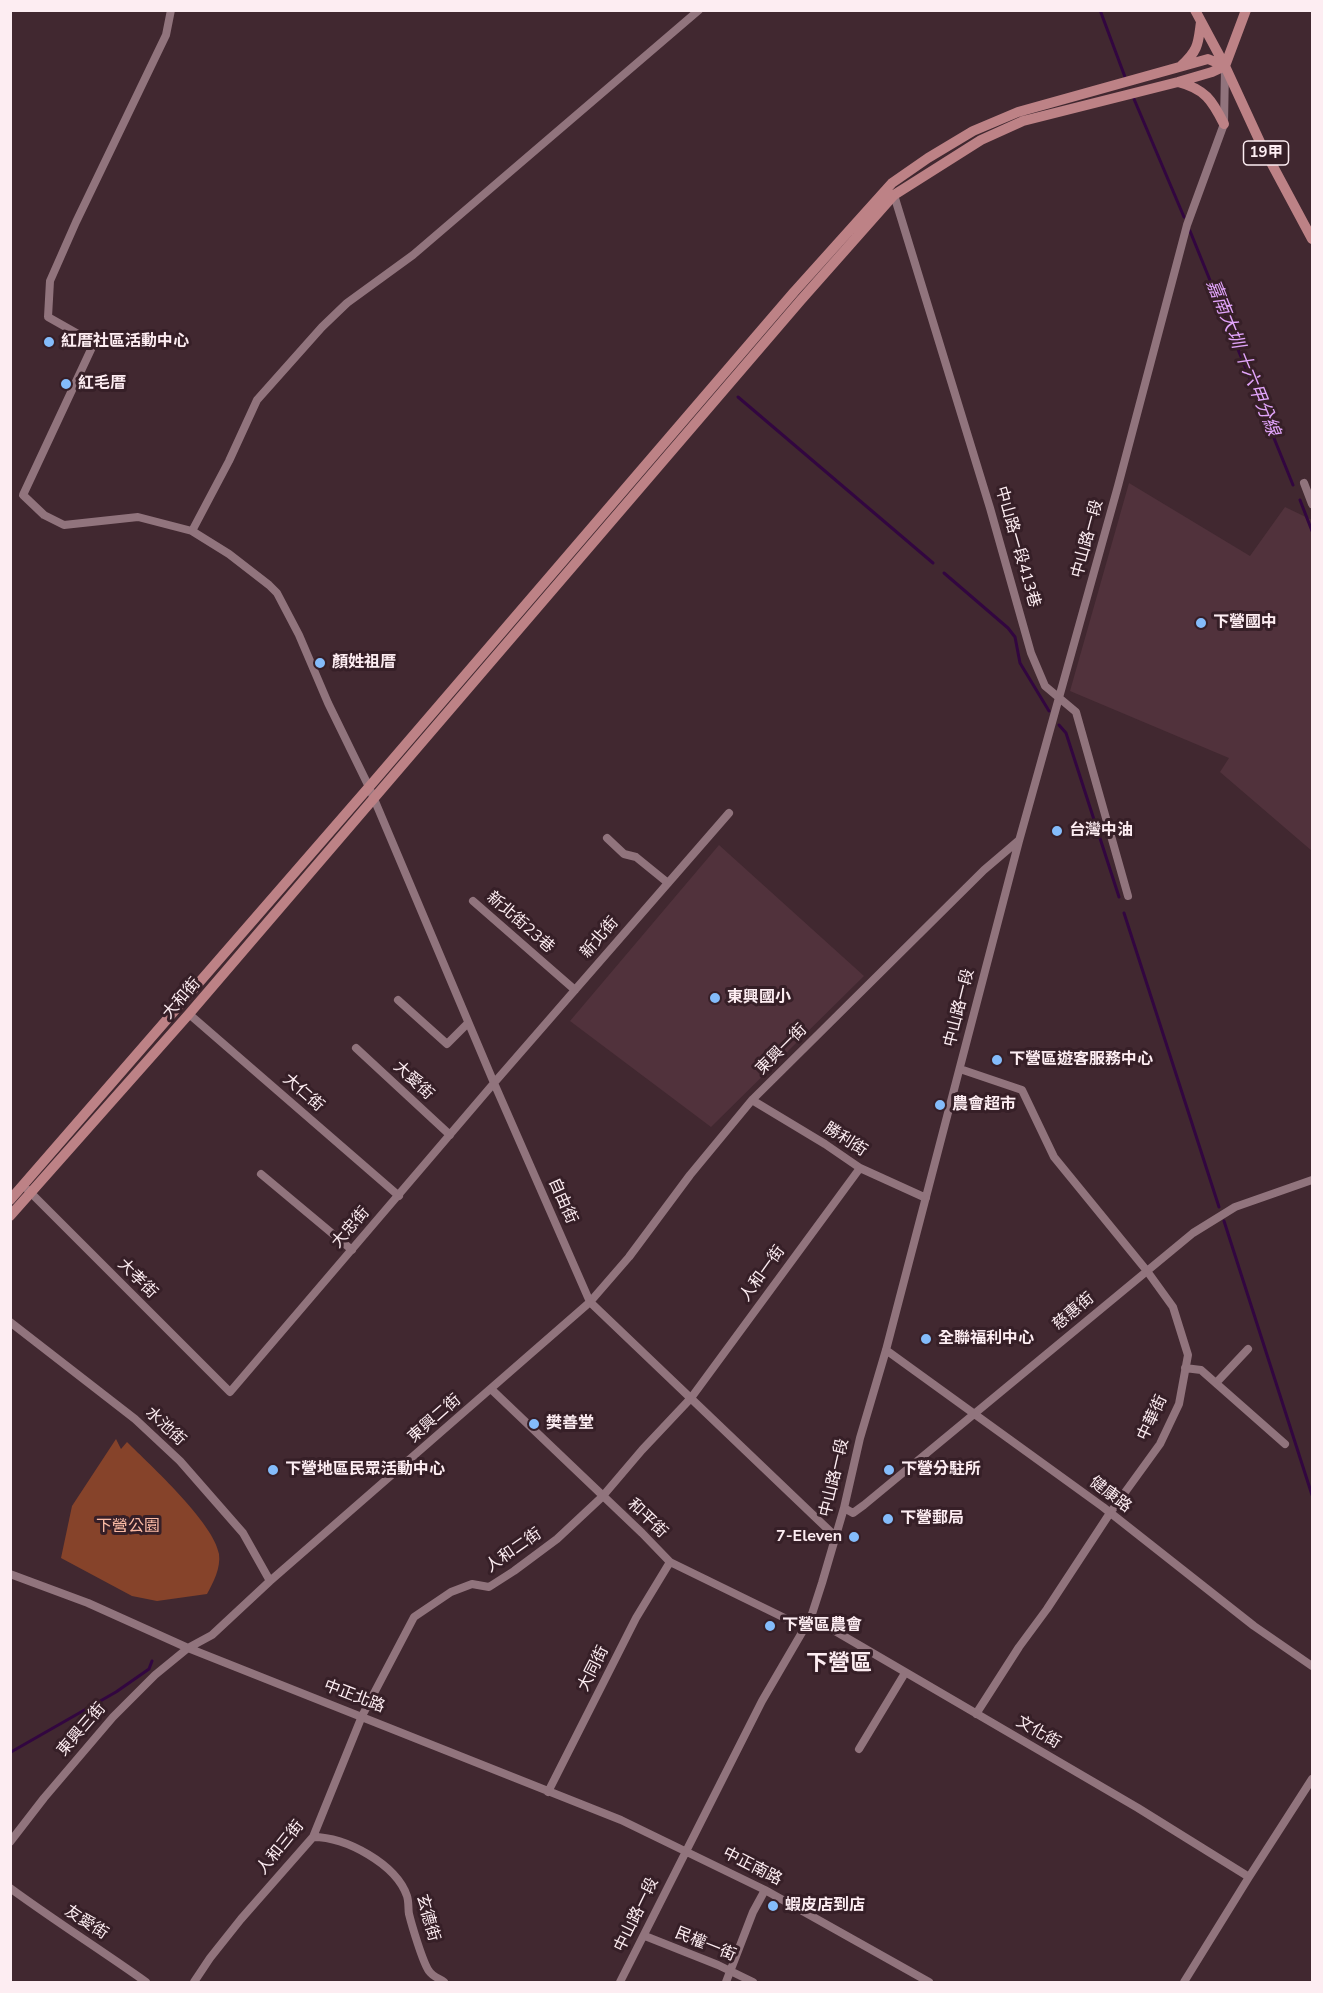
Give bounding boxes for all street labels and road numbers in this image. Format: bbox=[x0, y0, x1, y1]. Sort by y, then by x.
road number: 19甲 bbox=[1244, 141, 1288, 165]
street label: 中山路一段413巷 bbox=[991, 484, 1043, 610]
street label: 中山路一段 bbox=[1068, 498, 1108, 580]
street label: 新北街23巷 bbox=[482, 888, 558, 958]
street label: 新北街 bbox=[577, 914, 623, 962]
street label: 中山路一段 bbox=[941, 967, 979, 1049]
street label: 大和街 bbox=[159, 975, 205, 1023]
street label: 東興一街 bbox=[753, 1021, 811, 1079]
street label: 大愛街 bbox=[389, 1058, 437, 1104]
street label: 大仁街 bbox=[279, 1070, 327, 1116]
street label: 勝利街 bbox=[820, 1119, 870, 1161]
street label: 自由街 bbox=[543, 1175, 581, 1227]
street label: 大忠街 bbox=[328, 1204, 374, 1252]
street label: 人和一街 bbox=[736, 1242, 790, 1306]
street label: 大孝街 bbox=[113, 1255, 161, 1303]
street label: 慈惠街 bbox=[1049, 1289, 1099, 1335]
street label: 東興二街 bbox=[405, 1391, 465, 1447]
street label: 中華街 bbox=[1134, 1392, 1172, 1444]
street label: 水池街 bbox=[141, 1404, 189, 1450]
street label: 中山路一段 bbox=[817, 1437, 853, 1519]
street label: 健康路 bbox=[1085, 1473, 1135, 1517]
street label: 和平街 bbox=[623, 1495, 671, 1543]
street label: 人和二街 bbox=[482, 1525, 546, 1577]
street label: 大同街 bbox=[575, 1643, 613, 1695]
street label: 中正北路 bbox=[321, 1677, 387, 1717]
street label: 東興三街 bbox=[54, 1700, 110, 1760]
street label: 文化街 bbox=[1012, 1713, 1064, 1753]
street label: 人和三街 bbox=[253, 1817, 309, 1879]
street label: 中正南路 bbox=[719, 1844, 785, 1890]
street label: 中山路一段 bbox=[611, 1875, 663, 1955]
street label: 玄德街 bbox=[411, 1892, 443, 1944]
street label: 友愛街 bbox=[61, 1902, 111, 1944]
street label: 民權一街 bbox=[672, 1924, 738, 1966]

